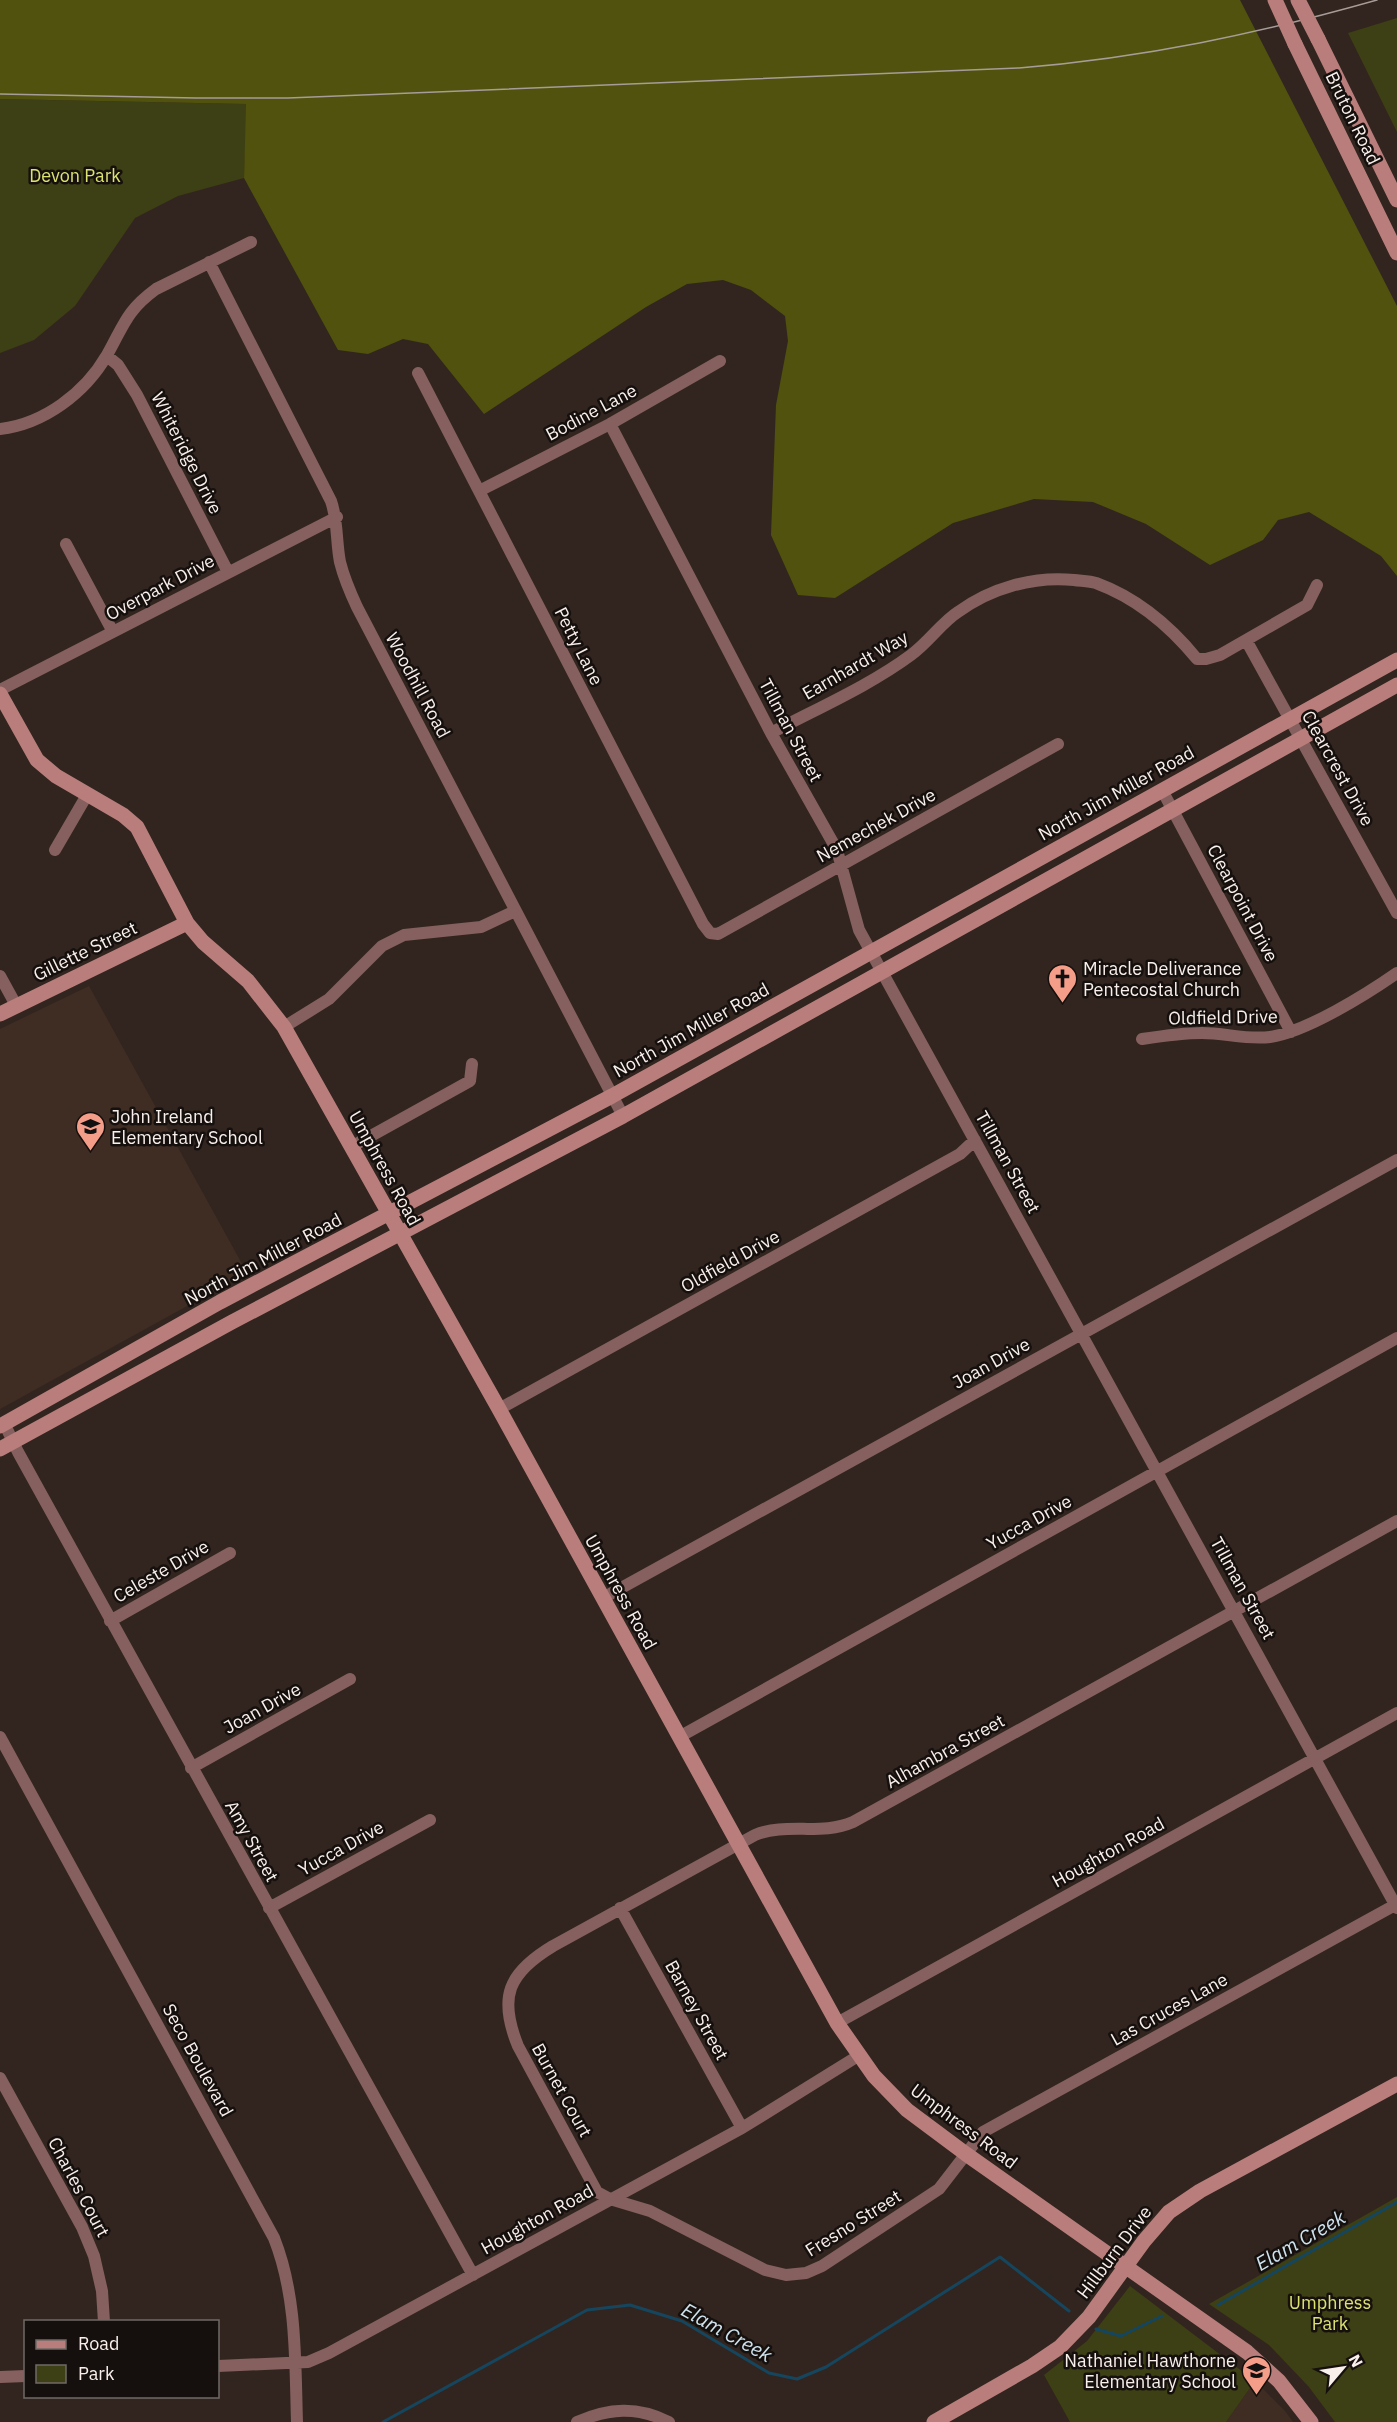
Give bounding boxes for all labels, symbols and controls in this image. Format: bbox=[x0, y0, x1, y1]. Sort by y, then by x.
street label: Bruton Road bbox=[1321, 68, 1385, 168]
park label: Devon Park bbox=[29, 164, 121, 187]
street label: Bodine Lane bbox=[542, 378, 641, 446]
street label: Whiteridge Drive bbox=[146, 388, 228, 518]
street label: Overpark Drive bbox=[102, 549, 219, 625]
street label: Petty Lane bbox=[549, 603, 609, 689]
street label: Earnhardt Way bbox=[798, 625, 912, 705]
street label: Woodhill Road bbox=[381, 628, 455, 742]
street label: Tillman Street bbox=[754, 674, 828, 786]
street label: Clearcrest Drive bbox=[1297, 706, 1379, 830]
street label: North Jim Miller Road bbox=[1034, 741, 1198, 845]
street label: Nemechek Drive bbox=[812, 783, 940, 867]
street label: Clearpoint Drive bbox=[1202, 840, 1284, 966]
street label: Gillette Street bbox=[29, 916, 141, 986]
place label: Miracle Deliverance Pentecostal Church bbox=[1083, 957, 1242, 1001]
church icon: Miracle Deliverance Pentecostal Church bbox=[1046, 962, 1078, 1004]
street label: North Jim Miller Road bbox=[609, 978, 773, 1082]
street label: Oldfield Drive bbox=[1168, 1005, 1278, 1029]
place label: John Ireland Elementary School bbox=[111, 1105, 263, 1149]
street label: Umphress Road bbox=[344, 1106, 426, 1230]
street label: Tillman Street bbox=[970, 1107, 1046, 1217]
school or university icon: John Ireland Elementary School bbox=[74, 1110, 106, 1152]
street label: North Jim Miller Road bbox=[180, 1208, 346, 1310]
street label: Oldfield Drive bbox=[677, 1224, 784, 1298]
street label: Joan Drive bbox=[948, 1332, 1034, 1394]
street label: Yucca Drive bbox=[982, 1489, 1076, 1555]
street label: Umphress Road bbox=[580, 1530, 662, 1654]
street label: Tillman Street bbox=[1205, 1533, 1281, 1643]
street label: Celeste Drive bbox=[109, 1534, 213, 1608]
street label: Joan Drive bbox=[219, 1677, 305, 1739]
street label: Alhambra Street bbox=[882, 1709, 1008, 1793]
street label: Amy Street bbox=[220, 1796, 284, 1886]
street label: Houghton Road bbox=[1048, 1812, 1168, 1892]
street label: Yucca Drive bbox=[294, 1815, 388, 1881]
street label: Barney Street bbox=[660, 1956, 734, 2064]
street label: Las Cruces Lane bbox=[1106, 1967, 1232, 2051]
street label: Seco Boulevard bbox=[158, 2000, 238, 2120]
street label: Burnet Court bbox=[527, 2039, 597, 2141]
street label: Umphress Road bbox=[906, 2078, 1022, 2174]
street label: Charles Court bbox=[43, 2133, 115, 2241]
street label: Houghton Road bbox=[477, 2179, 597, 2259]
street label: Fresno Street bbox=[801, 2184, 905, 2262]
street label: Hillburn Drive bbox=[1072, 2201, 1156, 2303]
water label: Elam Creek bbox=[1250, 2203, 1351, 2277]
park label: Umphress Park bbox=[1289, 2291, 1371, 2335]
water label: Elam Creek bbox=[677, 2296, 778, 2368]
legend bbox=[24, 2320, 219, 2398]
text: Road bbox=[78, 2332, 119, 2355]
north arrow bbox=[1313, 2338, 1373, 2398]
place label: Nathaniel Hawthorne Elementary School bbox=[1064, 2349, 1236, 2393]
text: N bbox=[1345, 2351, 1368, 2371]
school or university icon: Nathaniel Hawthorne Elementary School bbox=[1241, 2354, 1273, 2396]
text: Park bbox=[78, 2362, 115, 2385]

